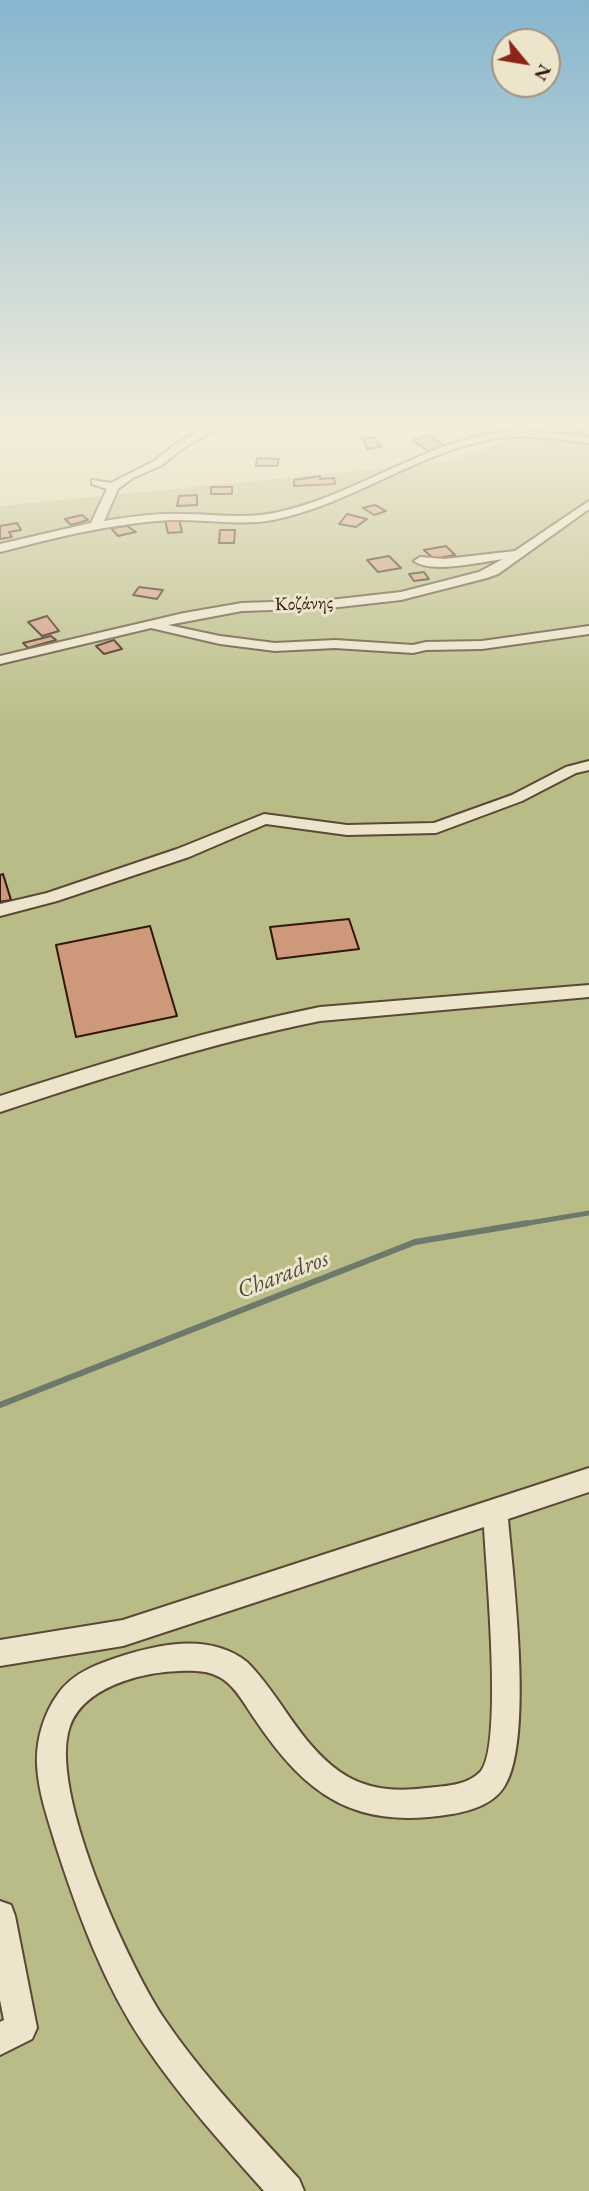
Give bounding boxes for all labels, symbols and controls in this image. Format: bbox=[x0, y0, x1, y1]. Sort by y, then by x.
north arrow bbox=[491, 28, 561, 98]
text: N bbox=[528, 60, 558, 86]
street label: Κοζάνης bbox=[274, 592, 334, 616]
water label: Charadros bbox=[233, 1244, 333, 1306]

